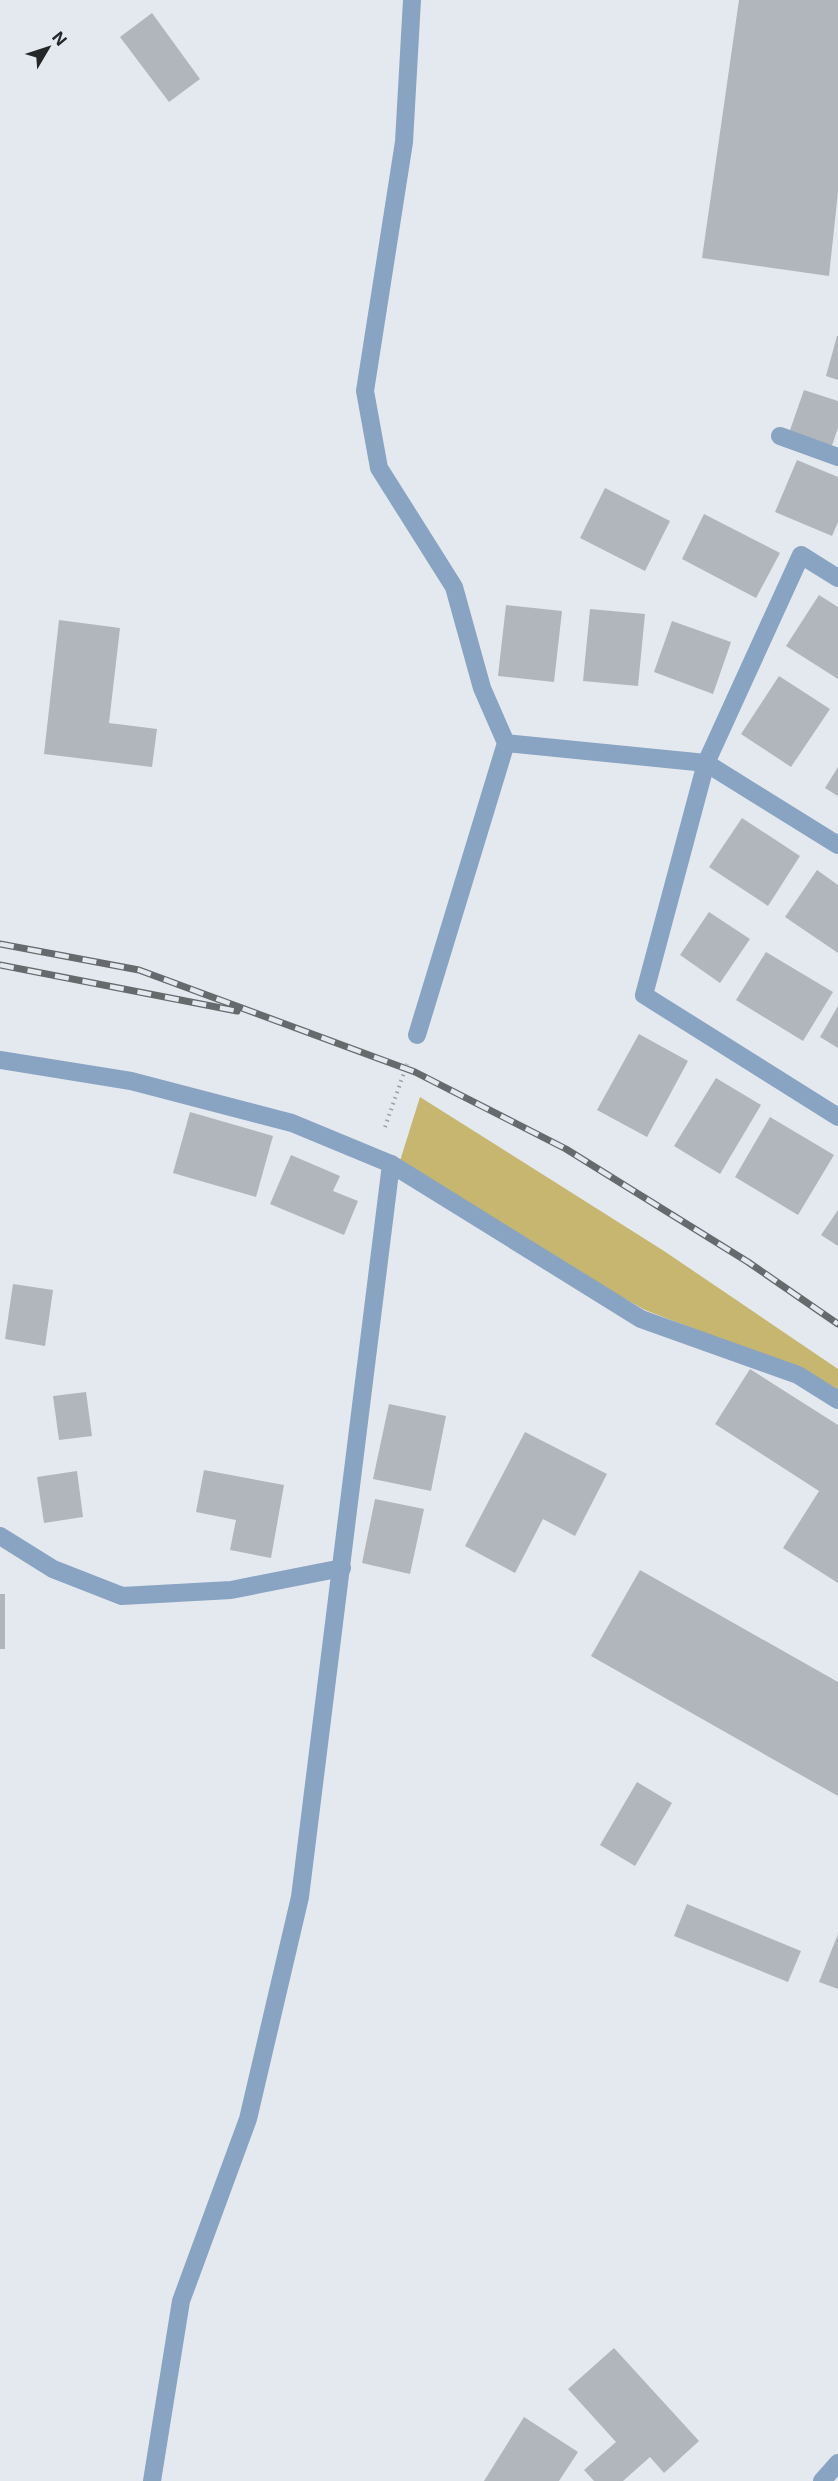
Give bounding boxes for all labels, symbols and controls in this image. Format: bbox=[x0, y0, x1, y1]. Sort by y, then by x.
north arrow bbox=[18, 18, 78, 78]
text: N bbox=[48, 28, 71, 50]

